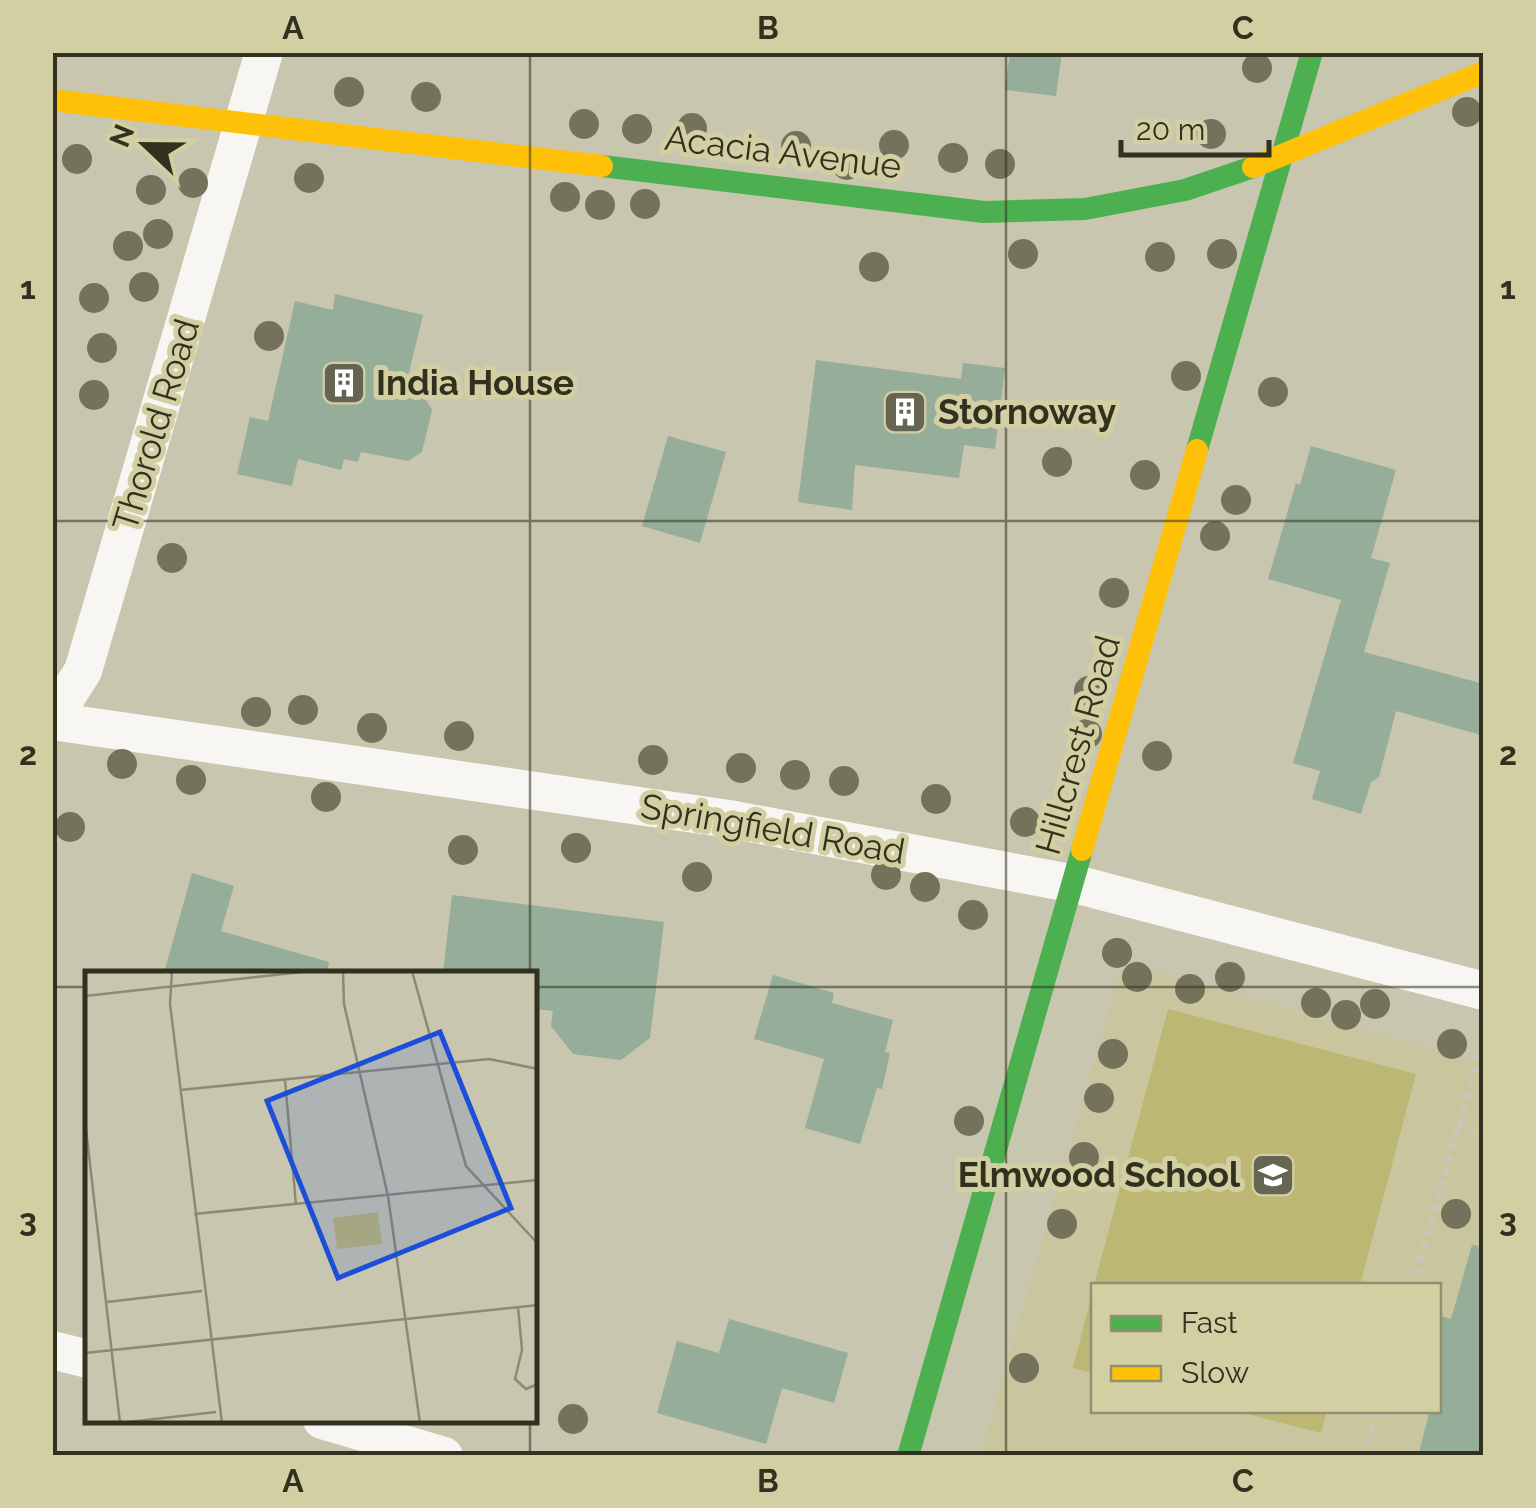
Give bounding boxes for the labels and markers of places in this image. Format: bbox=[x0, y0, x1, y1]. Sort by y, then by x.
building icon: India House bbox=[321, 360, 367, 406]
place label: India House bbox=[376, 362, 574, 403]
building icon: Stornoway bbox=[882, 389, 928, 435]
place label: Stornoway bbox=[938, 391, 1116, 432]
school or university icon: Elmwood School bbox=[1250, 1152, 1296, 1198]
place label: Elmwood School bbox=[958, 1154, 1241, 1195]

